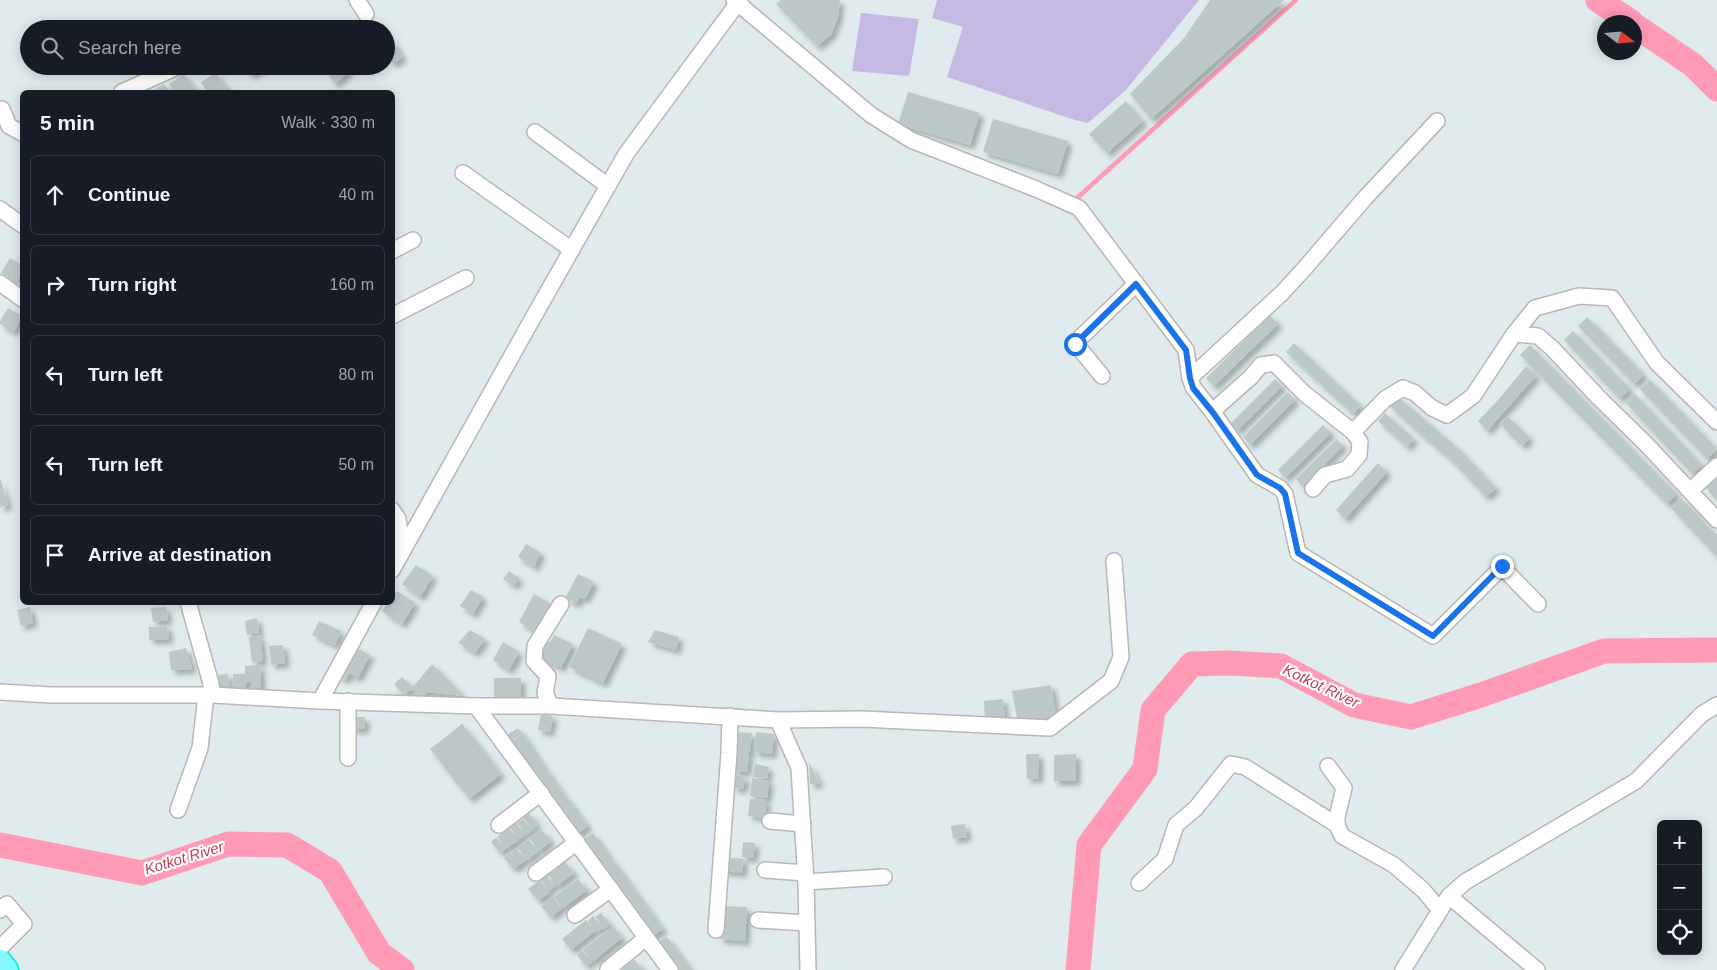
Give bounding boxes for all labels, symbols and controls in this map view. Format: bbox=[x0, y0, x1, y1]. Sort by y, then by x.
north arrow bbox=[1597, 15, 1642, 60]
search box bbox=[20, 20, 395, 75]
icon: search bbox=[38, 34, 66, 62]
text: Search here bbox=[78, 37, 182, 58]
text: 5 min bbox=[40, 111, 95, 134]
text: Walk · 330 m bbox=[281, 114, 375, 131]
icon: ahead bbox=[41, 181, 69, 209]
text: Continue bbox=[88, 184, 170, 205]
text: 40 m bbox=[338, 186, 374, 203]
icon: right bbox=[41, 271, 69, 299]
text: Turn right bbox=[88, 274, 176, 295]
text: 160 m bbox=[330, 276, 374, 293]
route start bbox=[1064, 333, 1087, 356]
icon: left bbox=[41, 361, 69, 389]
text: Turn left bbox=[88, 364, 163, 385]
text: 80 m bbox=[338, 366, 374, 383]
icon: left bbox=[41, 451, 69, 479]
text: Turn left bbox=[88, 454, 163, 475]
text: 50 m bbox=[338, 456, 374, 473]
icon: arrive bbox=[41, 541, 69, 569]
text: Arrive at destination bbox=[88, 544, 272, 565]
route end bbox=[1491, 555, 1514, 578]
water label: Kotkot River bbox=[1281, 661, 1363, 711]
map controls bbox=[1657, 820, 1702, 955]
button: + bbox=[1657, 820, 1702, 865]
water label: Kotkot River bbox=[142, 837, 226, 878]
button: − bbox=[1657, 865, 1702, 910]
button: locate bbox=[1657, 910, 1702, 955]

